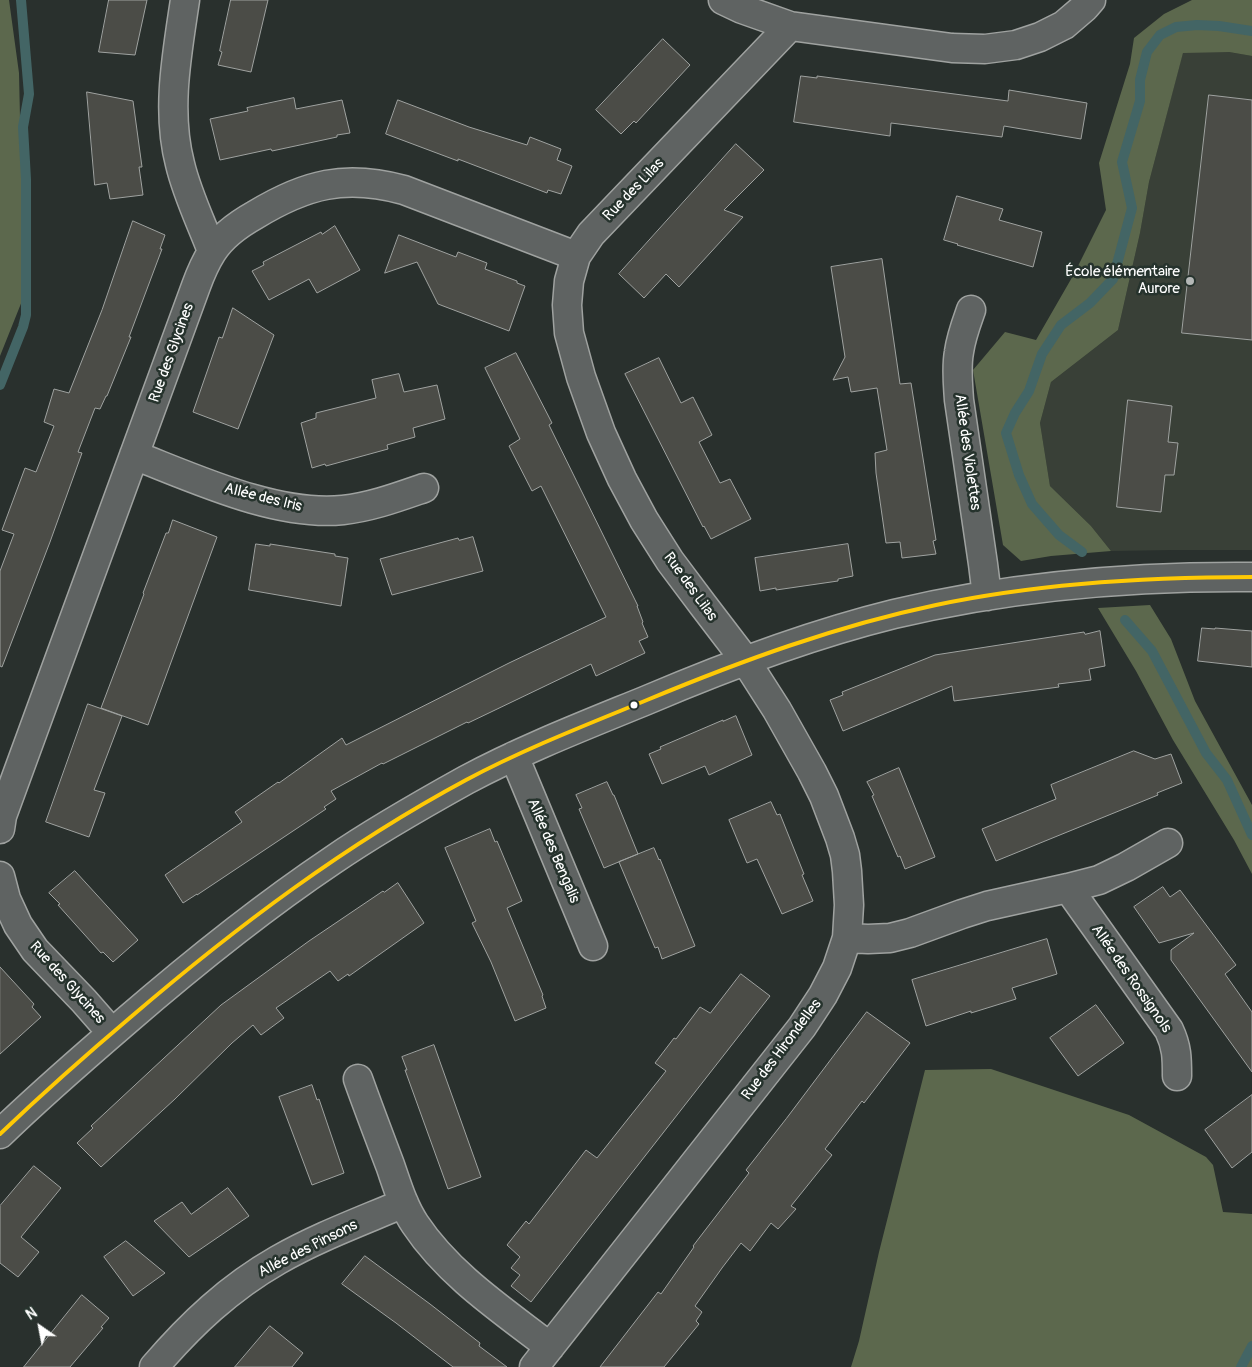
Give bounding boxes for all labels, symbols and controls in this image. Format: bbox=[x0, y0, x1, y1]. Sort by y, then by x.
street label: Rue des Lilas bbox=[600, 155, 668, 225]
place label: École élémentaire Aurore bbox=[1065, 263, 1180, 298]
marker: École élémentaire Aurore bbox=[1184, 275, 1196, 287]
street label: Rue des Glycines bbox=[146, 301, 198, 405]
street label: Allée des Violettes bbox=[950, 393, 984, 511]
street label: Allée des Iris bbox=[222, 480, 304, 516]
street label: Rue des Lilas bbox=[659, 549, 721, 625]
unlabelled marker bbox=[629, 700, 639, 710]
street label: Allée des Bengalis bbox=[523, 796, 583, 906]
street label: Allée des Rossignols bbox=[1087, 921, 1175, 1037]
street label: Rue des Glycines bbox=[25, 938, 109, 1028]
street label: Rue des Hirondelles bbox=[738, 996, 826, 1104]
street label: Allée des Pinsons bbox=[255, 1216, 361, 1282]
north arrow bbox=[15, 1302, 65, 1352]
text: N bbox=[23, 1304, 40, 1324]

